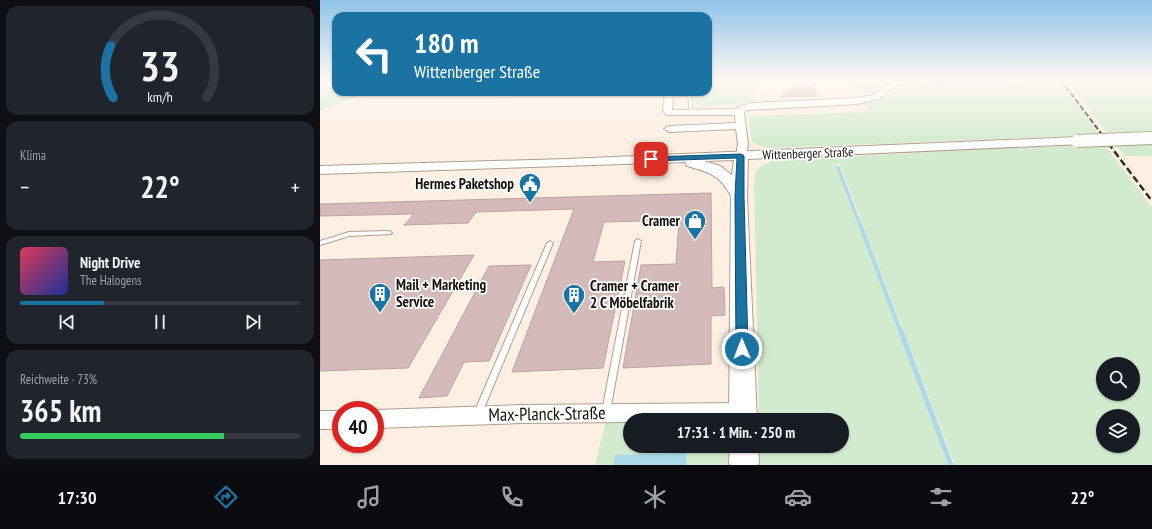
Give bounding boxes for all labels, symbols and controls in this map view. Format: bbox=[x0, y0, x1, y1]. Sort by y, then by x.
text: 180 m bbox=[414, 24, 478, 61]
icon: left bbox=[348, 28, 400, 80]
text: 33 bbox=[140, 39, 180, 92]
text: Wittenberger Straße bbox=[414, 60, 540, 83]
text: km/h bbox=[147, 87, 173, 106]
pin bbox=[634, 142, 668, 176]
street label: Wittenberger Straße bbox=[762, 143, 854, 164]
text: Klima bbox=[20, 147, 46, 164]
icon: arrive bbox=[640, 148, 662, 170]
text: 22° bbox=[140, 167, 180, 206]
public building icon: Hermes Paketshop bbox=[517, 171, 543, 204]
text: − bbox=[20, 173, 29, 201]
text: + bbox=[291, 173, 300, 201]
place label: Hermes Paketshop bbox=[415, 174, 514, 193]
shop icon: Cramer bbox=[682, 208, 708, 241]
place label: Cramer bbox=[642, 211, 681, 230]
text: Night Drive bbox=[80, 253, 140, 272]
text: The Halogens bbox=[80, 272, 142, 289]
place label: Mail + Marketing Service bbox=[396, 275, 486, 311]
place label: Cramer + Cramer 2 C Möbelfabrik bbox=[590, 276, 679, 312]
building icon: Mail + Marketing Service bbox=[367, 281, 393, 314]
building icon: Cramer + Cramer 2 C Möbelfabrik bbox=[561, 282, 587, 315]
icon: previous bbox=[56, 311, 78, 333]
icon: pause bbox=[149, 311, 171, 333]
icon: next bbox=[242, 311, 264, 333]
position arrow bbox=[721, 328, 763, 370]
map controls bbox=[1096, 357, 1140, 453]
button: search bbox=[1096, 357, 1140, 401]
text: Reichweite · 73% bbox=[20, 371, 97, 388]
text: 365 km bbox=[20, 391, 101, 430]
speed limit sign: 40 bbox=[332, 401, 384, 453]
street label: Max-Planck-Straße bbox=[488, 401, 606, 426]
button: layers bbox=[1096, 409, 1140, 453]
text: 17:31 · 1 Min. · 250 m bbox=[677, 423, 795, 442]
icon: directions bbox=[212, 483, 240, 511]
icon: music bbox=[355, 483, 383, 511]
icon: phone bbox=[498, 483, 526, 511]
icon: climate bbox=[641, 483, 669, 511]
icon: car bbox=[784, 483, 812, 511]
icon: filters bbox=[927, 483, 955, 511]
text: 17:30 bbox=[58, 486, 97, 509]
text: 22° bbox=[1071, 486, 1094, 509]

